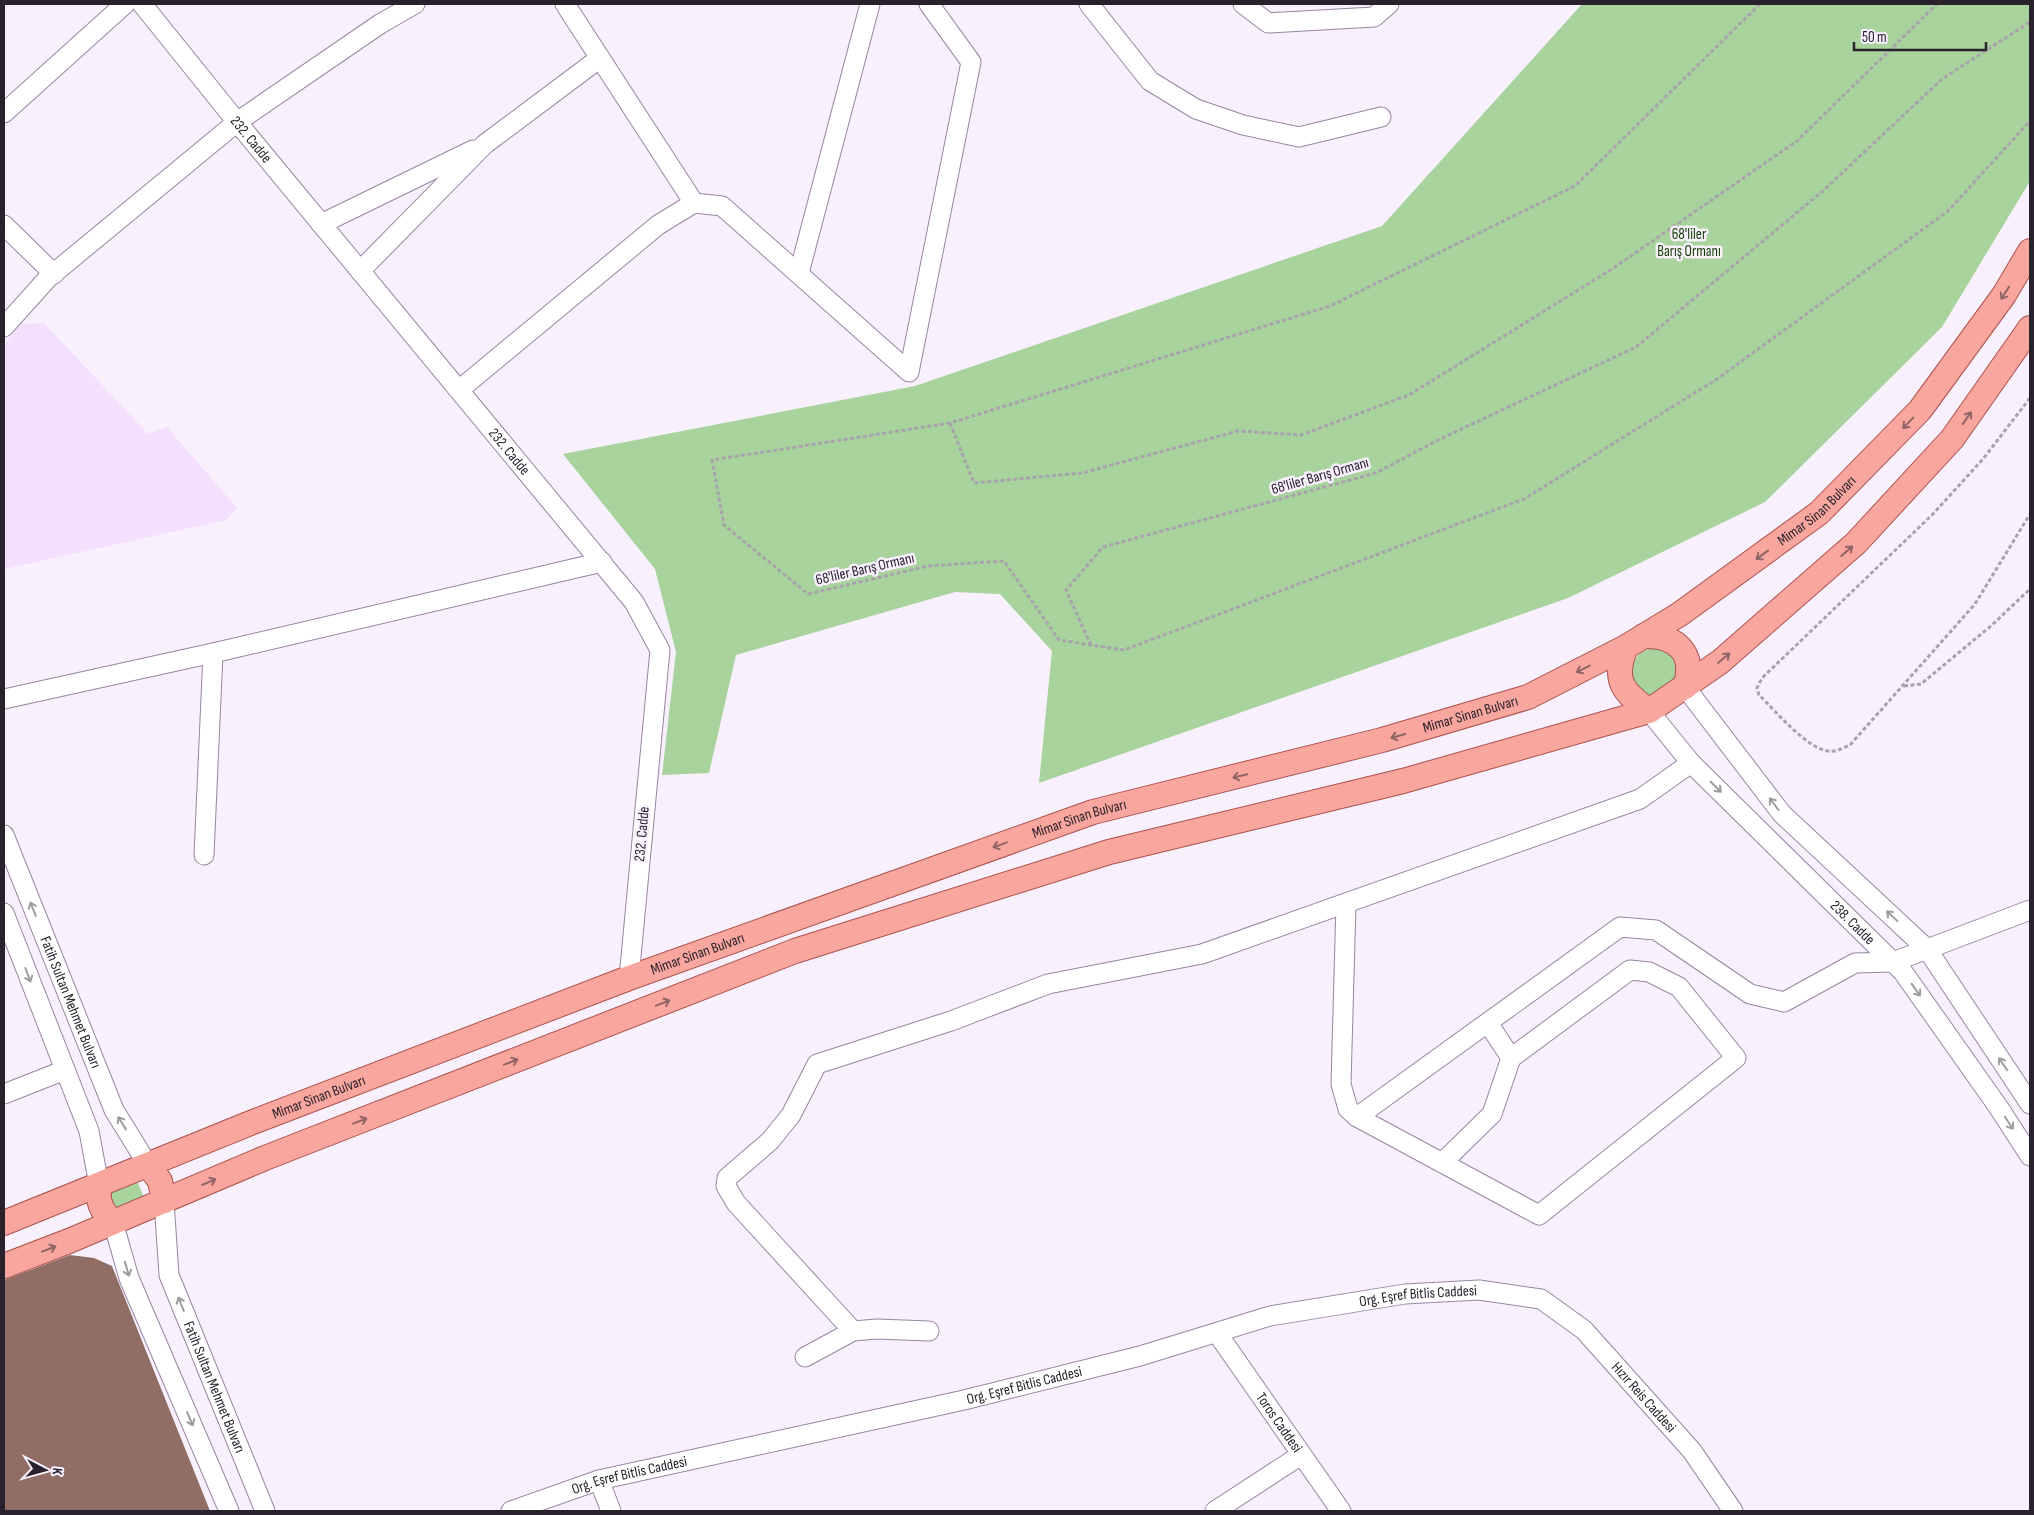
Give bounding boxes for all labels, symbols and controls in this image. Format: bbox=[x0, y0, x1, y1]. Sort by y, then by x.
scale bar bbox=[1854, 20, 1986, 52]
text: 50 m bbox=[1862, 28, 1887, 47]
street label: 232. Cadde bbox=[226, 112, 276, 167]
park label: 68'liler Barış Ormanı bbox=[1657, 225, 1721, 261]
one-way arrow bbox=[1999, 285, 2009, 299]
one-way arrow bbox=[1962, 411, 1972, 425]
one-way arrow bbox=[1902, 416, 1914, 428]
street label: 232. Cadde bbox=[485, 424, 534, 479]
street label: 68'liler Barış Ormanı bbox=[1269, 453, 1371, 499]
street label: Mimar Sinan Bulvarı bbox=[1773, 471, 1860, 550]
one-way arrow bbox=[1840, 545, 1853, 557]
street label: 68'liler Barış Ormanı bbox=[814, 548, 916, 590]
one-way arrow bbox=[1756, 549, 1769, 560]
one-way arrow bbox=[1718, 652, 1731, 663]
one-way arrow bbox=[1576, 665, 1591, 674]
street label: Mimar Sinan Bulvarı bbox=[1420, 691, 1520, 737]
one-way arrow bbox=[1390, 731, 1406, 741]
one-way arrow bbox=[1233, 772, 1249, 781]
one-way arrow bbox=[1709, 781, 1722, 793]
street label: Mimar Sinan Bulvarı bbox=[1029, 795, 1128, 843]
one-way arrow bbox=[1769, 798, 1780, 811]
street label: 232. Cadde bbox=[630, 806, 654, 862]
one-way arrow bbox=[993, 841, 1009, 851]
street label: 238. Cadde bbox=[1826, 896, 1879, 949]
one-way arrow bbox=[28, 902, 38, 917]
one-way arrow bbox=[1885, 910, 1898, 922]
street label: Mimar Sinan Bulvarı bbox=[648, 928, 747, 979]
street label: Fatih Sultan Mehmet Bulvarı bbox=[36, 933, 106, 1071]
one-way arrow bbox=[24, 967, 33, 982]
one-way arrow bbox=[1911, 983, 1921, 997]
one-way arrow bbox=[655, 998, 670, 1007]
one-way arrow bbox=[503, 1057, 518, 1066]
one-way arrow bbox=[1998, 1057, 2008, 1071]
street label: Mimar Sinan Bulvarı bbox=[269, 1070, 368, 1123]
one-way arrow bbox=[2004, 1115, 2014, 1129]
one-way arrow bbox=[352, 1116, 367, 1125]
one-way arrow bbox=[117, 1117, 127, 1131]
one-way arrow bbox=[201, 1176, 216, 1186]
one-way arrow bbox=[41, 1244, 56, 1253]
one-way arrow bbox=[122, 1260, 132, 1276]
street label: Org. Eşref Bitlis Caddesi bbox=[1358, 1281, 1478, 1311]
one-way arrow bbox=[176, 1297, 185, 1312]
street label: Fatih Sultan Mehmet Bulvarı bbox=[179, 1318, 250, 1455]
street label: Hızır Reis Caddesi bbox=[1607, 1358, 1681, 1437]
street label: Org. Eşref Bitlis Caddesi bbox=[965, 1361, 1084, 1409]
street label: Toros Caddesi bbox=[1252, 1389, 1307, 1456]
one-way arrow bbox=[185, 1411, 195, 1426]
north arrow bbox=[20, 1445, 70, 1495]
street label: Org. Eşref Bitlis Caddesi bbox=[569, 1451, 689, 1498]
text: K bbox=[49, 1467, 66, 1476]

